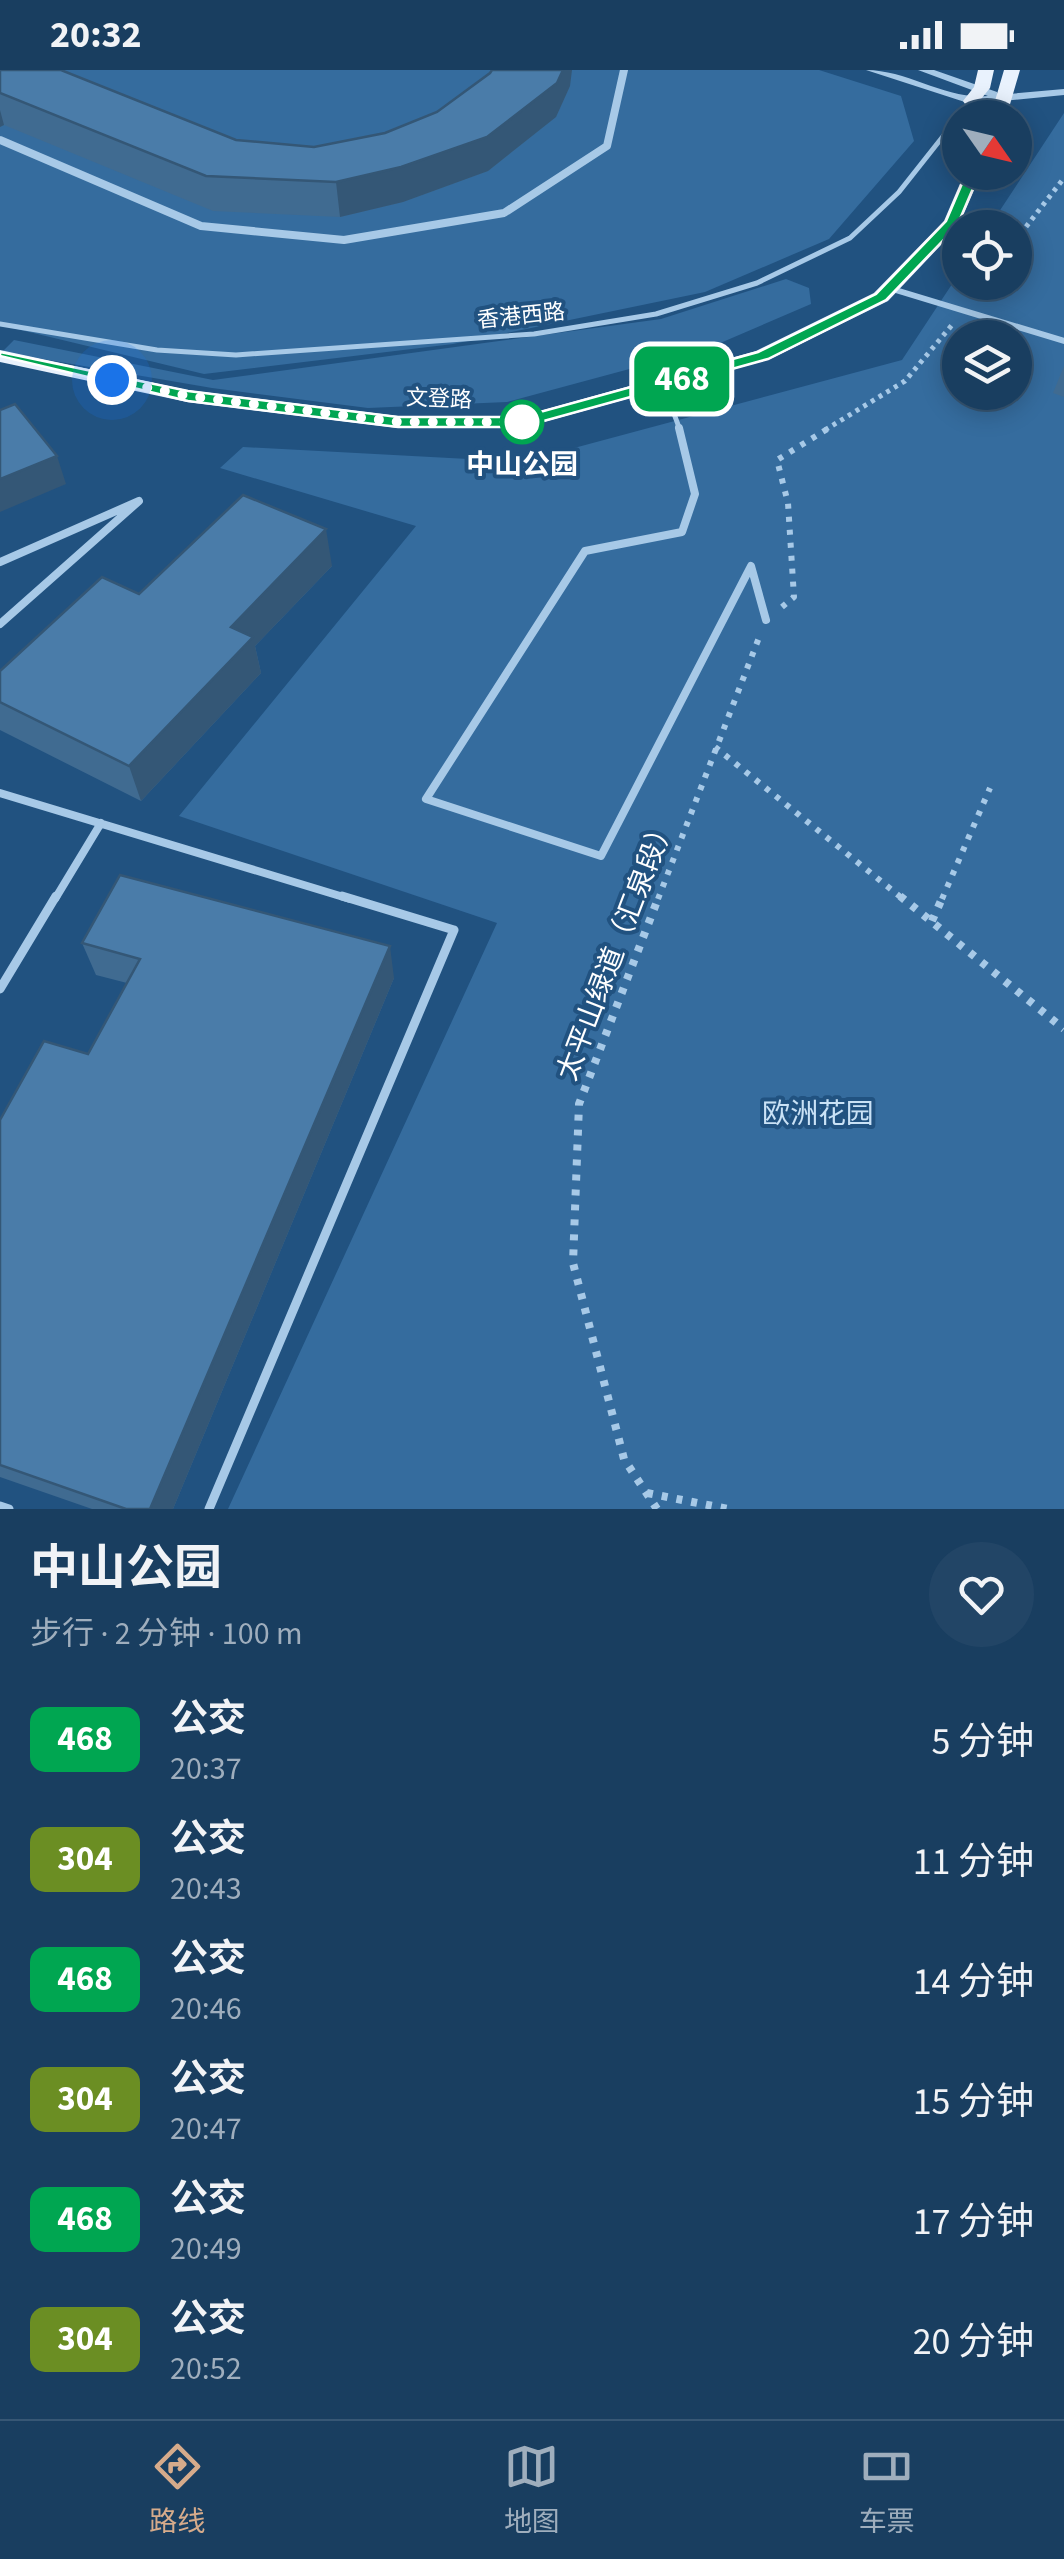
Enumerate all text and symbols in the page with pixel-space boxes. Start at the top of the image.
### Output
text: 20:32 [50,8,142,62]
north arrow [942,100,1032,190]
map controls [942,100,1032,410]
button: locate [942,210,1032,300]
street label: 香港西路 [476,295,567,337]
button: layers [942,320,1032,410]
line badge: 468 [624,346,740,412]
text: 468 [654,354,710,404]
your location [87,355,137,405]
street label: 文登路 [405,382,473,416]
marker: 中山公园 [501,401,543,443]
place label: 中山公园 [466,445,578,485]
street label: 太平山绿道（汇泉段） [547,810,685,1086]
park label: 欧洲花园 [762,1094,874,1134]
text: 中山公园 [30,1535,222,1603]
button: heart [929,1542,1034,1647]
text: 步行 · 2 分钟 · 100 m [30,1611,302,1657]
text: 公交 [170,1692,246,1746]
text: 468 [57,1714,113,1764]
text: 5 分钟 [932,1715,1034,1769]
text: 20:37 [170,1746,242,1792]
text: 公交 [170,1812,246,1866]
text: 304 [57,1834,113,1884]
text: 11 分钟 [913,1835,1034,1889]
text: 20:43 [170,1866,242,1912]
text: 公交 [170,1932,246,1986]
text: 468 [57,1954,113,2004]
text: 14 分钟 [913,1955,1034,2009]
text: 20:46 [170,1986,242,2032]
text: 公交 [170,2052,246,2106]
text: 304 [57,2074,113,2124]
text: 15 分钟 [913,2075,1034,2129]
text: 20:47 [170,2106,242,2152]
text: 公交 [170,2172,246,2226]
text: 468 [57,2194,113,2244]
text: 17 分钟 [913,2195,1034,2249]
text: 20:49 [170,2226,242,2272]
text: 公交 [170,2292,246,2346]
text: 304 [57,2314,113,2364]
text: 20 分钟 [913,2315,1034,2369]
text: 20:52 [170,2346,242,2392]
tab: 路线 [149,2439,205,2542]
tab: 地图 [504,2439,560,2542]
tab: 车票 [859,2439,915,2542]

